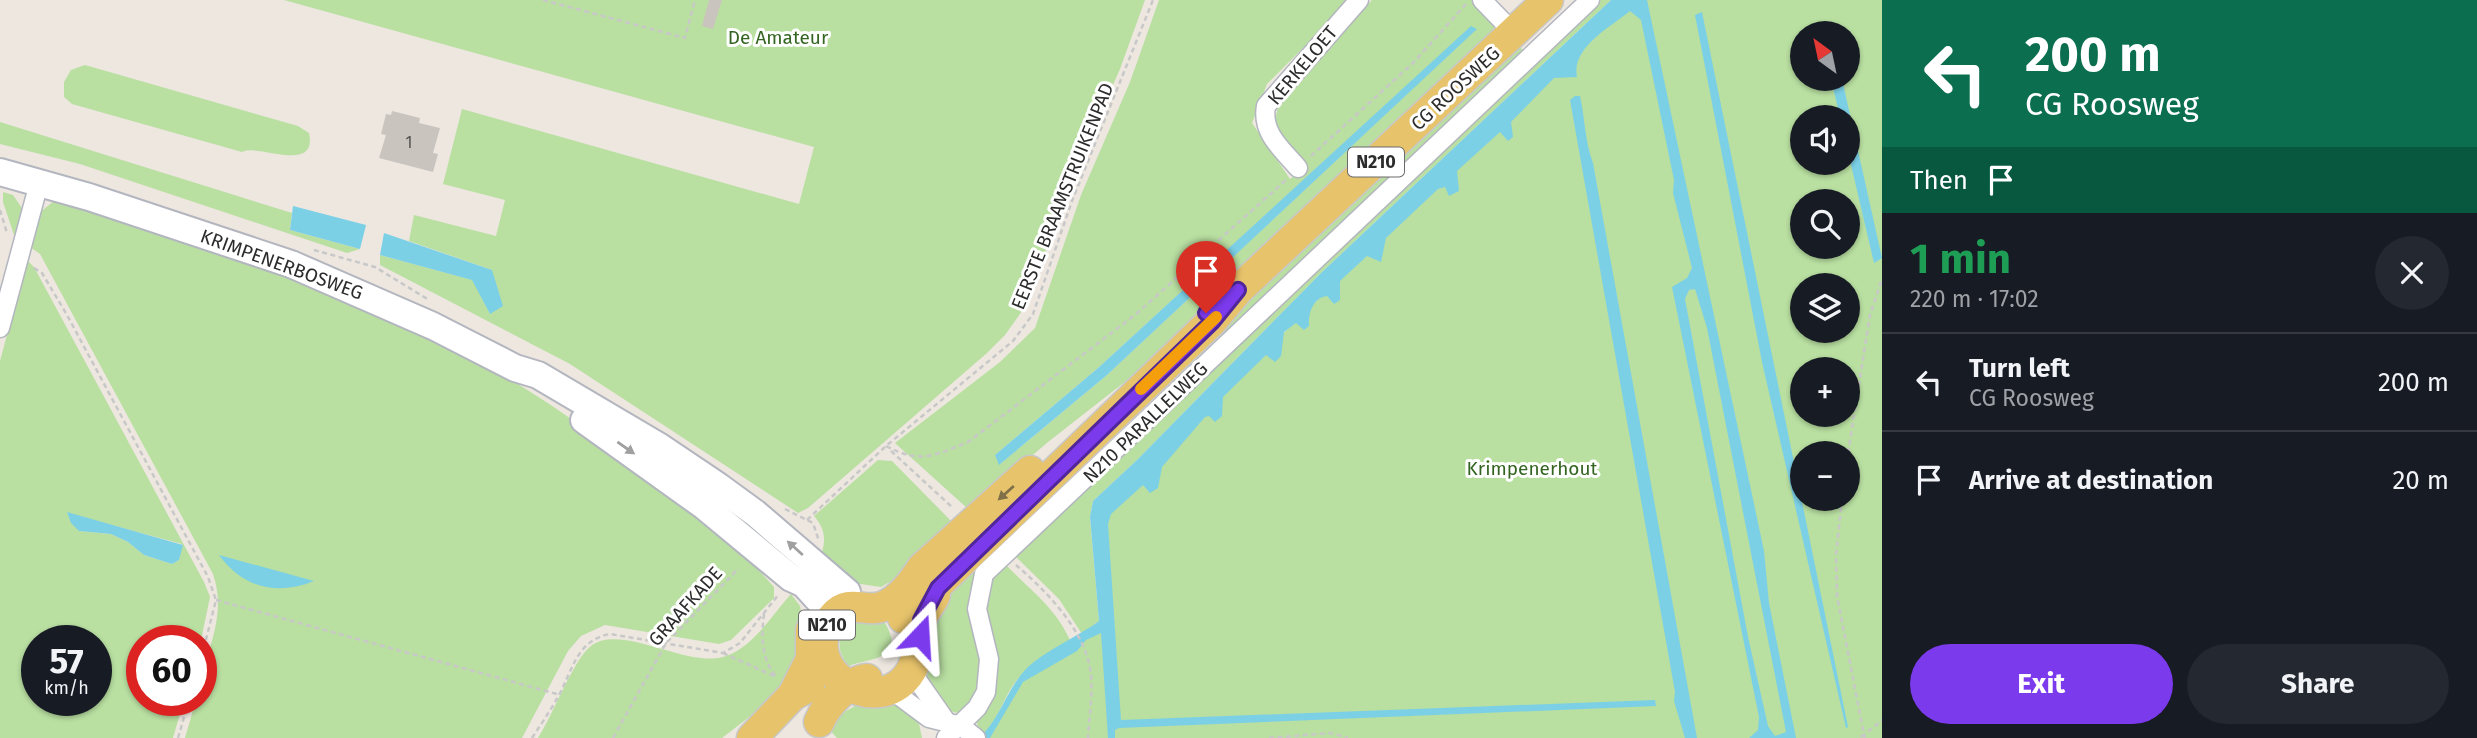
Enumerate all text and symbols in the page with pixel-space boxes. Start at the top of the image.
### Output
street label: KERKELOET [1263,21,1342,109]
north arrow [1790,21,1860,91]
map controls [1790,21,1860,511]
text: 200 m [2025,25,2161,84]
park label: De Amateur [728,26,829,49]
icon: left [1910,28,2001,119]
street label: CG ROOSWEG [1406,42,1504,135]
street label: EERSTE BRAAMSTRUIKENPAD [1006,79,1119,313]
text: CG Roosweg [2025,85,2199,123]
button: sound [1790,105,1860,175]
house number: 1 [406,133,412,152]
road number: N210 [1348,148,1404,176]
icon: arrive [1982,161,2020,199]
text: Then [1910,165,1968,196]
button: search [1790,189,1860,259]
street label: KRIMPENERBOSWEG [197,224,366,305]
text: 1 min [1910,234,2011,284]
button: close [2375,236,2449,310]
pin [1176,241,1236,313]
icon: arrive [1187,252,1225,290]
button: layers [1790,273,1860,343]
text: 220 m · 17:02 [1910,285,2039,313]
text: Turn left [1969,353,2070,384]
street label: N210 PARALLELWEG [1078,357,1212,488]
button: + [1790,357,1860,427]
icon: left [1910,363,1948,401]
text: 200 m [2378,367,2449,398]
text: CG Roosweg [1969,384,2094,412]
one-way arrow [617,441,635,455]
button: − [1790,441,1860,511]
park label: Krimpenerhout [1467,457,1598,480]
icon: arrive [1910,461,1948,499]
text: Arrive at destination [1969,465,2213,496]
text: 20 m [2392,465,2449,496]
one-way arrow [998,484,1015,500]
one-way arrow [786,540,804,556]
street label: GRAAFKADE [644,562,727,651]
position arrow [883,599,957,673]
road number: N210 [799,610,855,640]
speed limit sign: 60 [126,625,217,716]
text: 57 [49,640,84,682]
button: Exit [1910,644,2173,724]
button: Share [2187,644,2449,724]
text: km/h [44,677,89,699]

